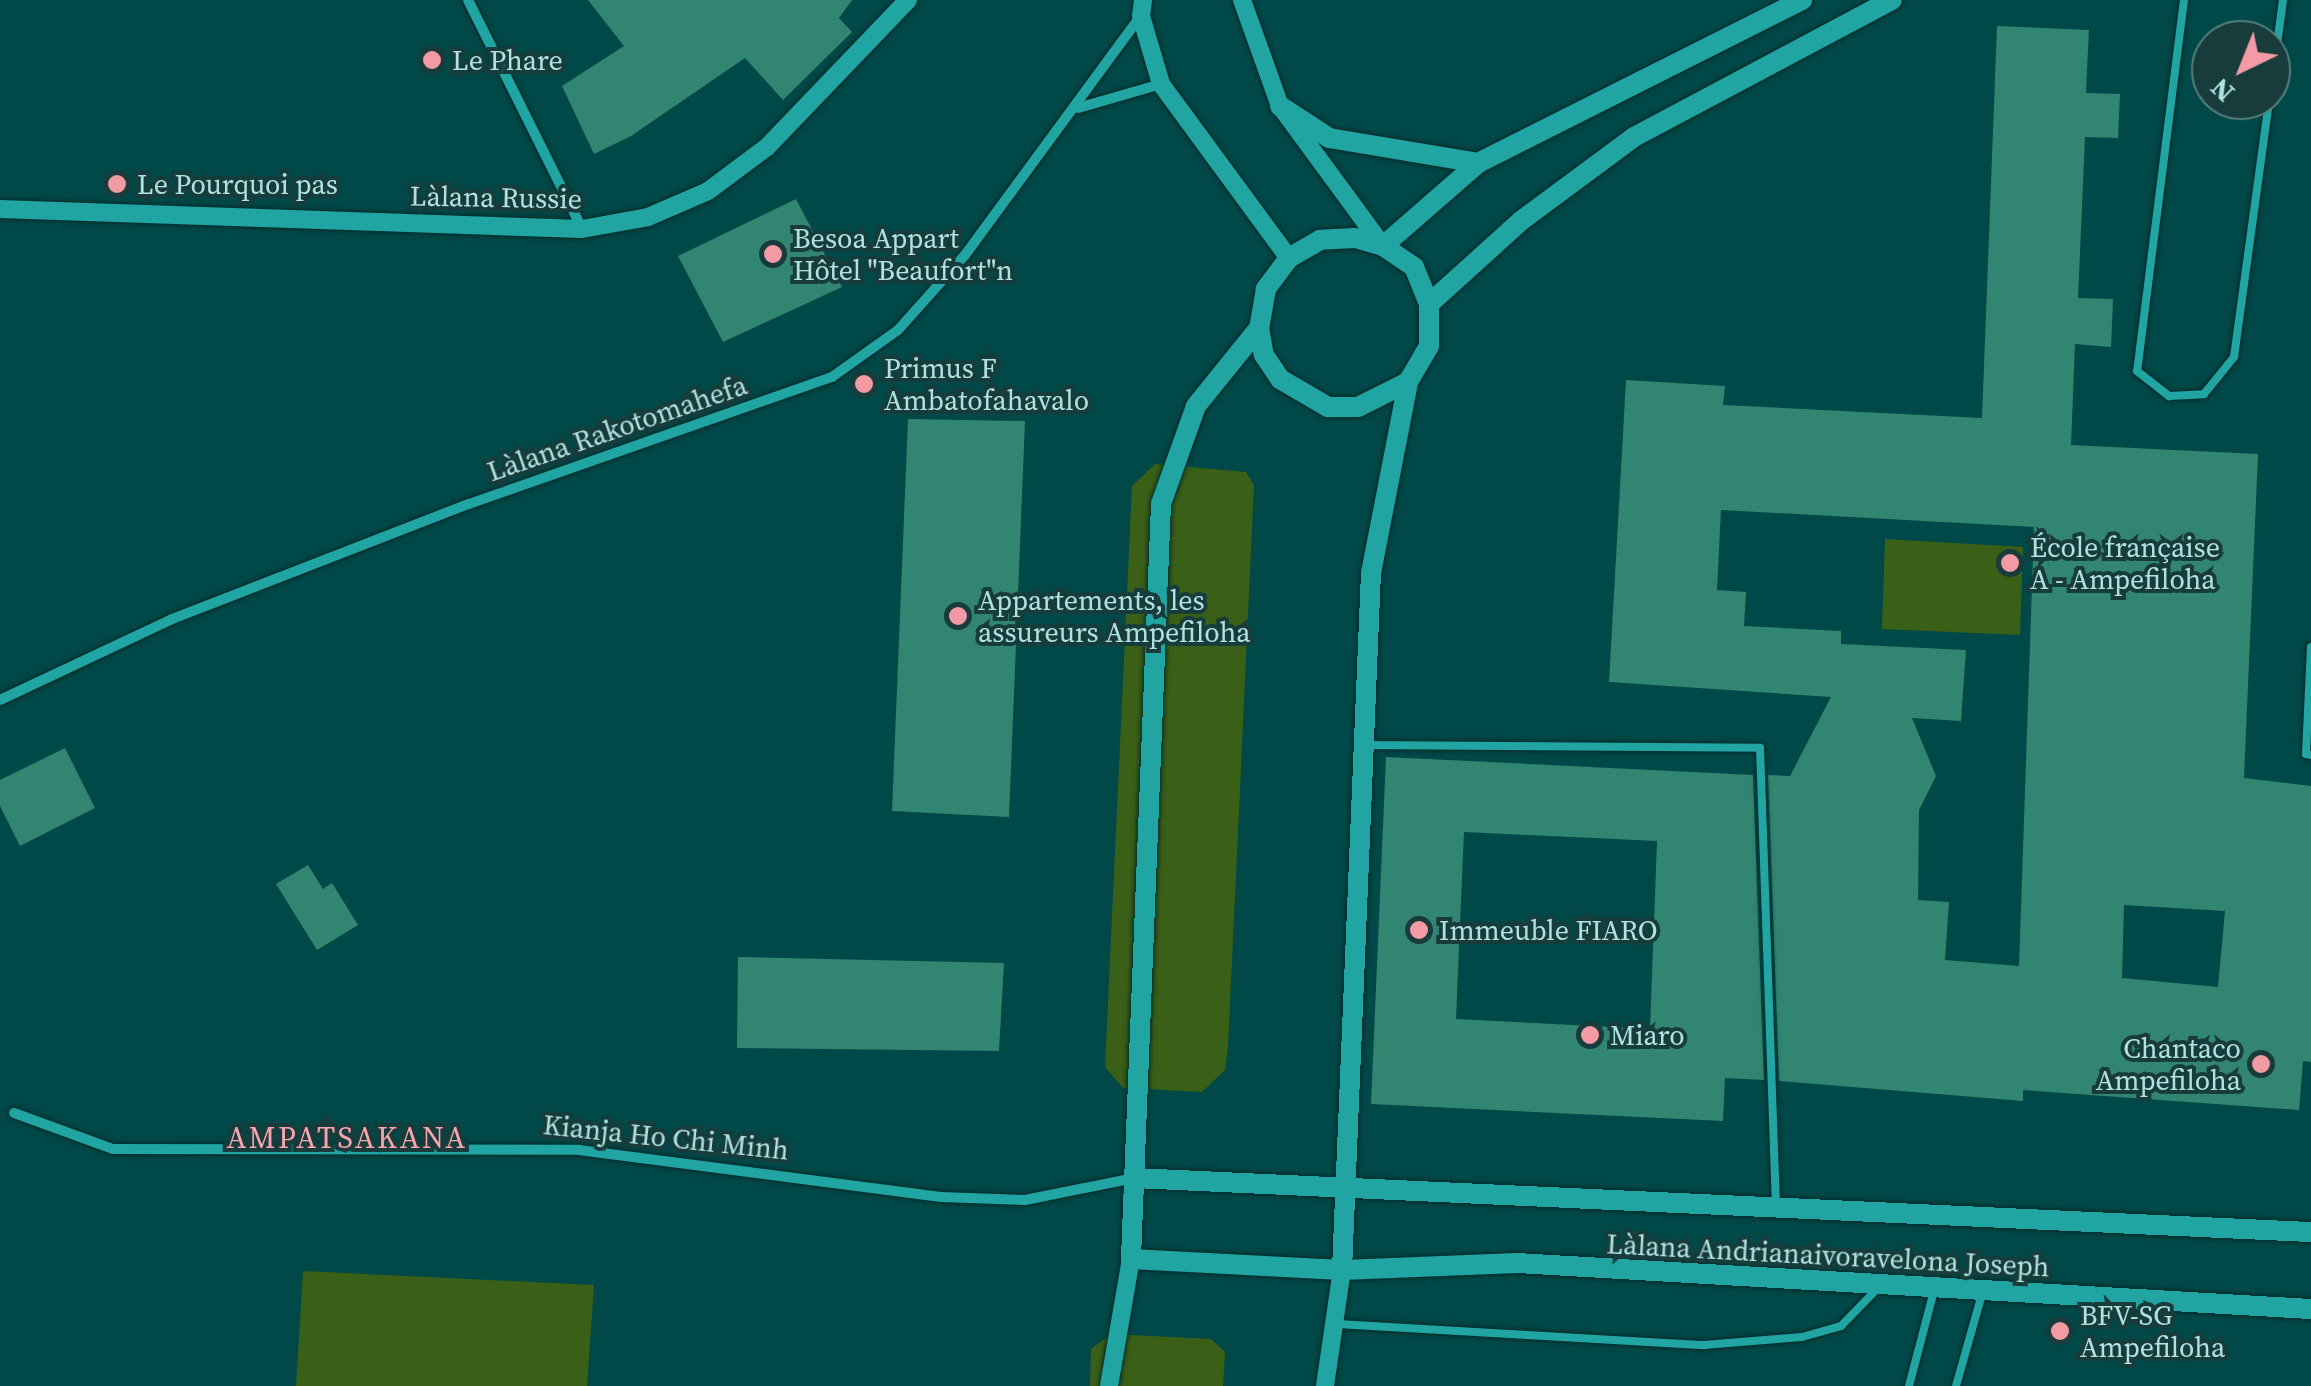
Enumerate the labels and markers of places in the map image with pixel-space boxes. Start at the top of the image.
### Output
place label: Le Phare [452,43,563,77]
marker: Le Phare [421,49,443,71]
place label: Le Pourquoi pas [137,167,338,201]
marker: Le Pourquoi pas [106,173,128,195]
place label: Besoa Appart Hôtel "Beaufort"n [793,221,1013,287]
marker: Besoa Appart Hôtel "Beaufort"n [762,243,784,265]
place label: Primus F Ambatofahavalo [884,351,1089,417]
marker: Primus F Ambatofahavalo [853,373,875,395]
place label: École française A - Ampefiloha [2030,530,2220,596]
marker: École française A - Ampefiloha [1999,552,2021,574]
place label: Appartements, les assureurs Ampefiloha [978,583,1251,649]
marker: Appartements, les assureurs Ampefiloha [947,605,969,627]
place label: Immeuble FIARO [1439,913,1658,947]
marker: Immeuble FIARO [1408,919,1430,941]
place label: Miaro [1610,1018,1685,1052]
marker: Miaro [1579,1024,1601,1046]
place label: Chantaco Ampefiloha [2096,1031,2241,1097]
marker: Chantaco Ampefiloha [2250,1053,2272,1075]
place label: BFV-SG Ampefiloha [2080,1298,2225,1364]
marker: BFV-SG Ampefiloha [2049,1320,2071,1342]

